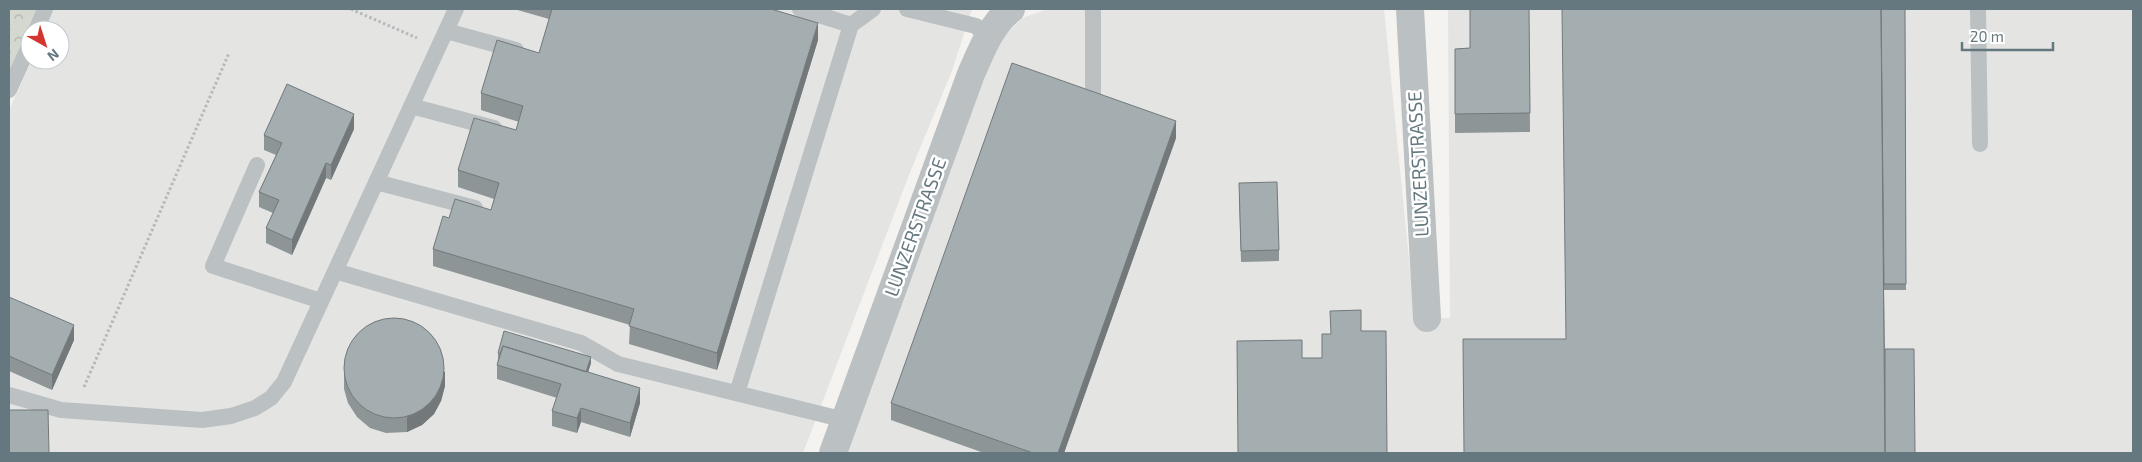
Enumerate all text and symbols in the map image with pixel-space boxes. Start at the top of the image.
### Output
north arrow [20,20,70,70]
scale bar [1962,20,2053,52]
text: 20 m [1970,27,2004,45]
text: N [44,46,63,65]
street label: LUNZERSTRASSE [1402,91,1433,237]
street label: LUNZERSTRASSE [879,154,950,299]

